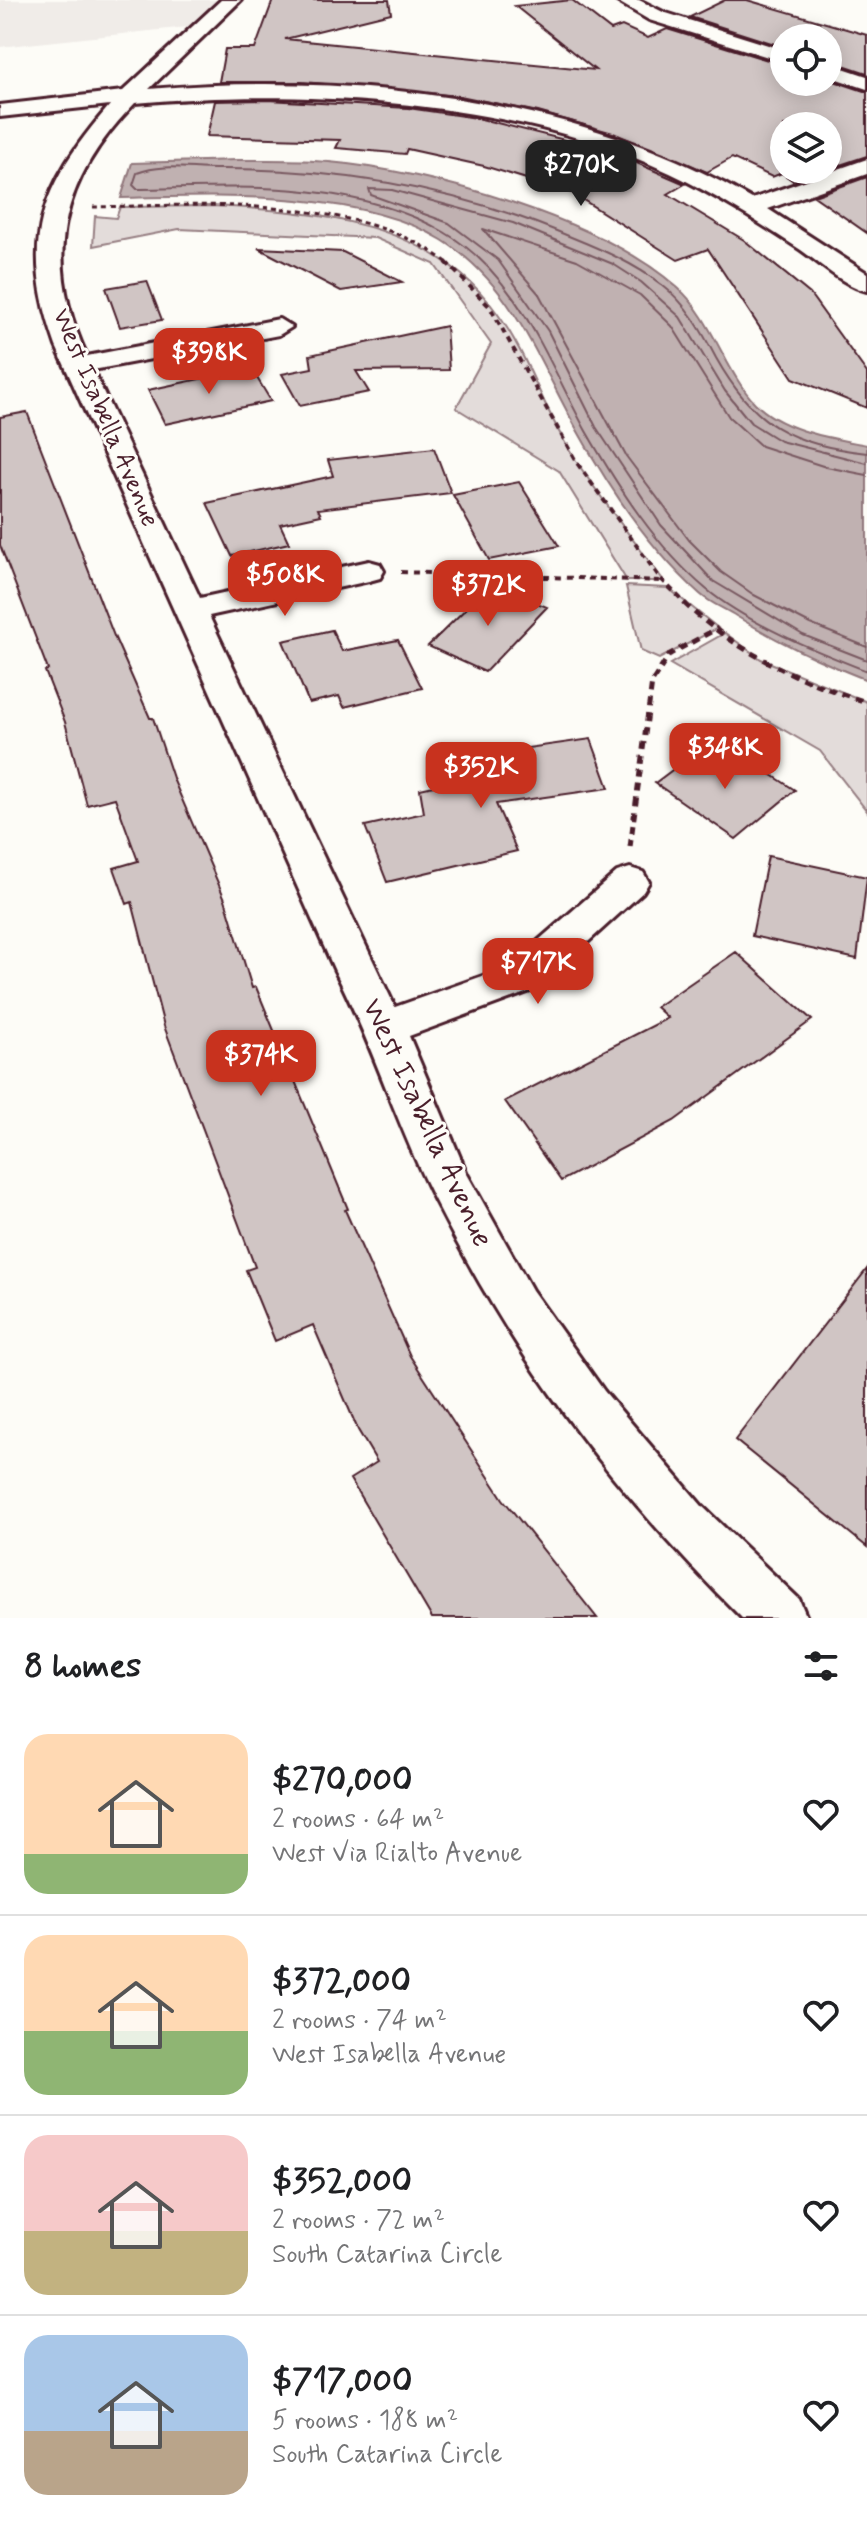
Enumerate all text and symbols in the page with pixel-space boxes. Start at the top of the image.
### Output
map controls [770,24,842,184]
button: locate [770,24,842,96]
button: layers [770,112,842,184]
pin: $270K [525,140,637,208]
text: $270K [543,149,619,183]
street label: West Isabella Avenue [44,304,166,532]
pin: $398K [153,328,265,396]
text: $398K [172,337,246,371]
pin: $508K [229,550,341,618]
text: $508K [246,559,324,593]
pin: $372K [432,560,544,628]
text: $372K [451,569,525,603]
pin: $348K [669,723,781,791]
text: $348K [687,732,763,766]
pin: $352K [425,742,537,810]
text: $352K [444,751,518,785]
pin: $717K [482,938,594,1006]
text: $717K [500,947,576,981]
street label: West Isabella Avenue [352,992,502,1254]
pin: $374K [205,1030,317,1098]
text: $374K [224,1039,298,1073]
text: 8 homes [24,1644,141,1689]
icon: filters [799,1644,843,1688]
text: $270,000 [272,1758,412,1803]
icon: home [88,1766,184,1862]
icon: heart [799,1792,843,1836]
text: 2 rooms · 64 m² [272,1803,444,1837]
text: West Via Rialto Avenue [272,1837,522,1871]
text: $372,000 [272,1959,411,2004]
icon: home [88,1967,184,2063]
icon: heart [799,1993,843,2037]
text: 2 rooms · 74 m² [272,2004,447,2038]
text: West Isabella Avenue [272,2038,506,2072]
text: $352,000 [272,2159,412,2204]
icon: home [88,2167,184,2263]
icon: heart [799,2193,843,2237]
text: 2 rooms · 72 m² [272,2204,445,2238]
text: South Catarina Circle [272,2238,502,2272]
text: $717,000 [272,2359,413,2404]
icon: home [88,2367,184,2463]
icon: heart [799,2393,843,2437]
text: 5 rooms · 188 m² [272,2404,458,2438]
text: South Catarina Circle [272,2438,502,2472]

